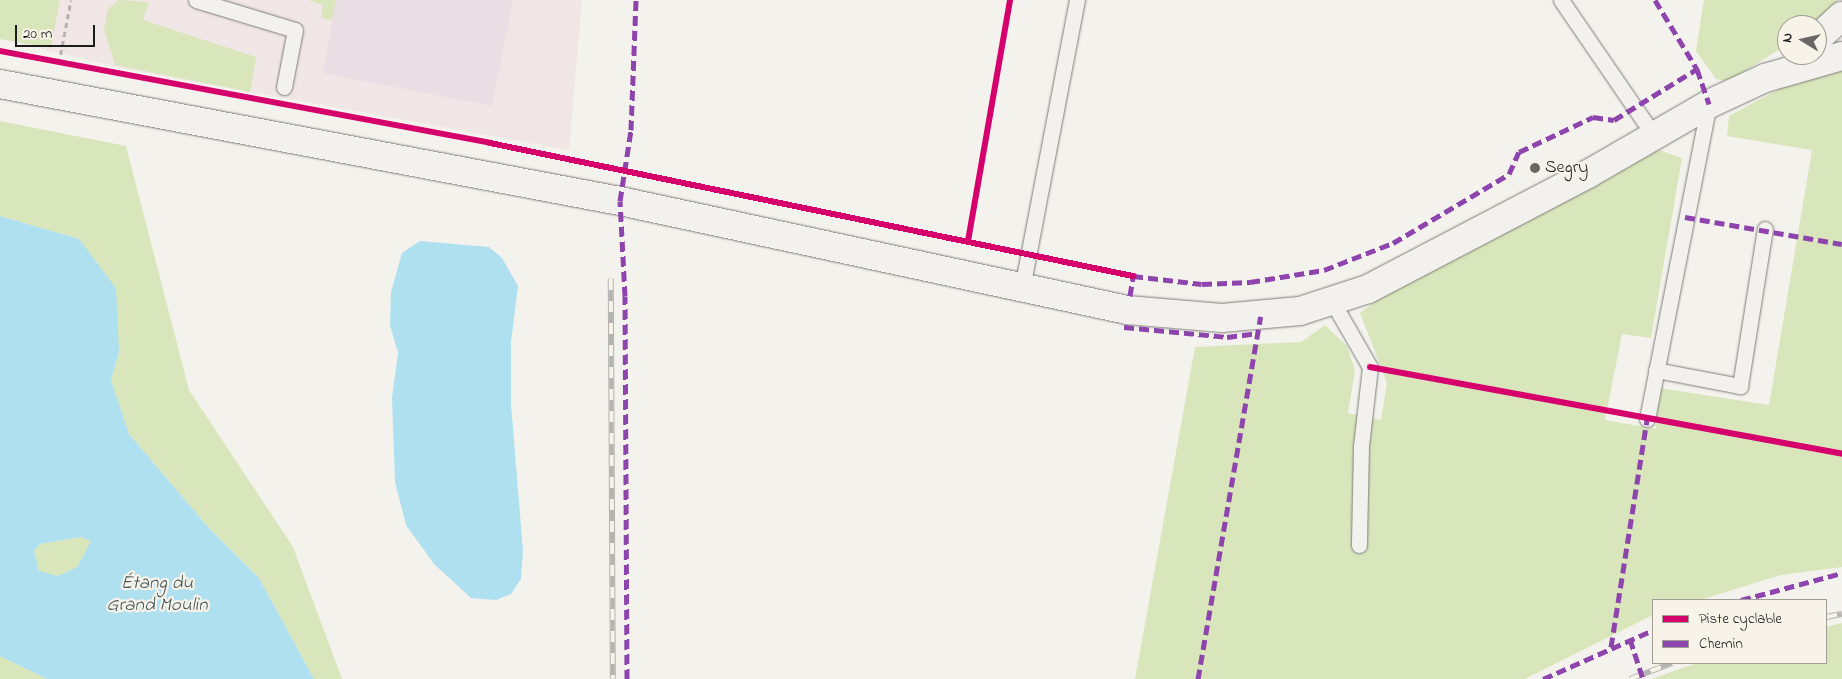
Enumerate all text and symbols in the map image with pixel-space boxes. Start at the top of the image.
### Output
scale bar [18,15,98,47]
north arrow [1777,15,1827,65]
text: 20 m [23,23,52,45]
text: N [1777,31,1799,44]
place label: Segry [1545,157,1588,179]
marker: Segry [1529,162,1541,174]
water label: Étang du Grand Moulin [106,573,208,617]
legend [1652,599,1827,664]
text: Piste cyclable [1699,608,1782,630]
text: Chemin [1699,633,1743,655]

